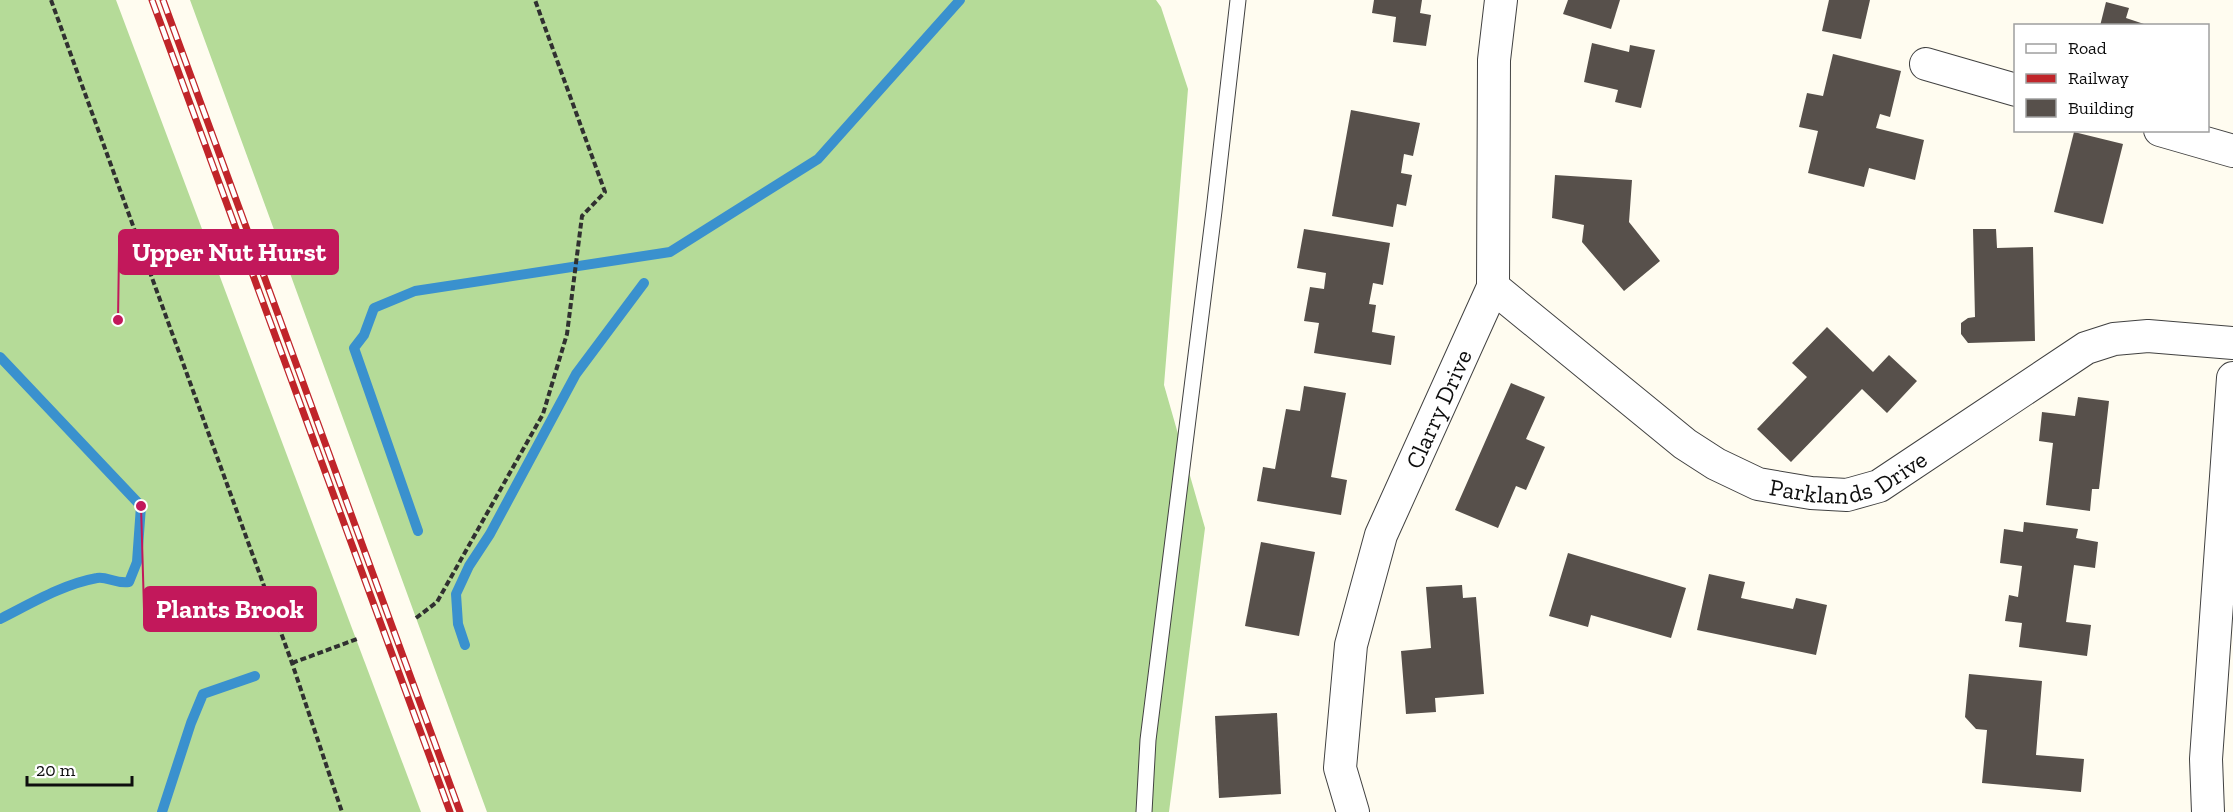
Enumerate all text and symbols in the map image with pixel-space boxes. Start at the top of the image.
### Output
legend [2014,24,2209,132]
text: Road [2068,37,2107,59]
text: Railway [2068,67,2130,89]
text: Building [2068,97,2134,119]
callout: Upper Nut Hurst [119,230,338,274]
text: Upper Nut Hurst [132,236,327,268]
street label: Clarry Drive [1399,345,1477,473]
street label: Parklands Drive [1767,444,1932,510]
callout: Plants Brook [144,587,316,631]
text: Plants Brook [156,593,305,625]
scale bar [27,749,132,787]
text: 20 m [36,759,76,781]

